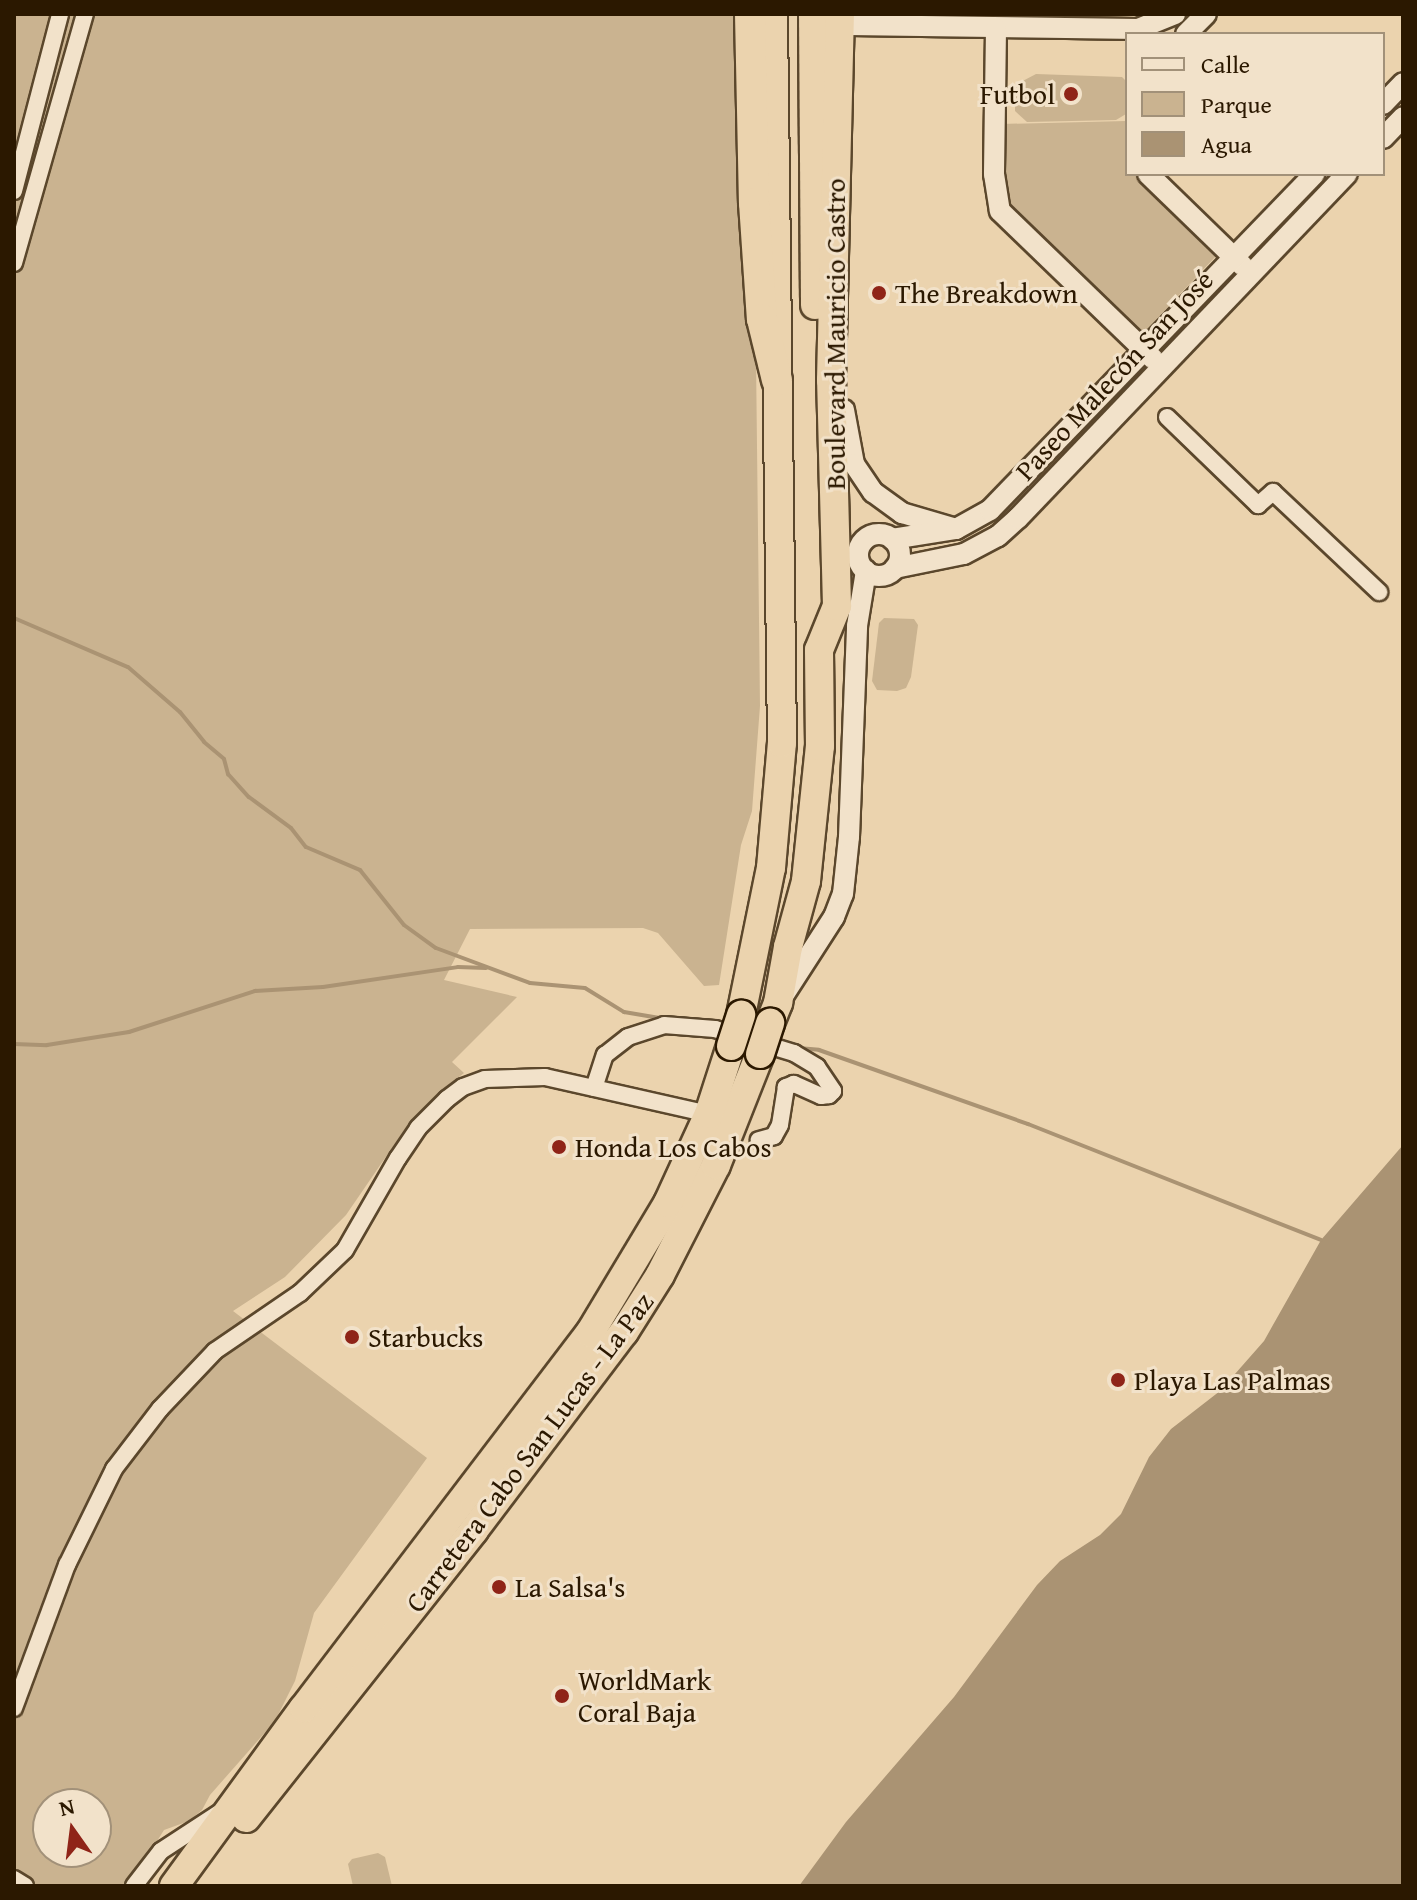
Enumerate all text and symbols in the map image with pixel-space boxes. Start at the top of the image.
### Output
legend [1125,32,1385,176]
text: Calle [1201,47,1250,82]
place label: Futbol [980,77,1055,111]
marker: Futbol [1062,85,1080,103]
text: Parque [1201,87,1272,122]
text: Agua [1201,127,1252,162]
street label: Boulevard Mauricio Castro [818,178,852,490]
street label: Paseo Malecón San José [1008,263,1220,487]
place label: The Breakdown [895,276,1078,310]
marker: The Breakdown [870,284,888,302]
place label: Honda Los Cabos [575,1130,771,1164]
marker: Honda Los Cabos [550,1138,568,1156]
street label: Carretera Cabo San Lucas - La Paz [398,1286,660,1618]
place label: Starbucks [368,1320,483,1354]
marker: Starbucks [343,1328,361,1346]
place label: Playa Las Palmas [1134,1363,1331,1397]
marker: Playa Las Palmas [1109,1371,1127,1389]
place label: La Salsa's [515,1570,625,1604]
marker: La Salsa's [490,1578,508,1596]
place label: WorldMark Coral Baja [578,1663,711,1729]
marker: WorldMark Coral Baja [553,1687,571,1705]
north arrow [32,1788,112,1868]
text: N [56,1789,78,1824]

